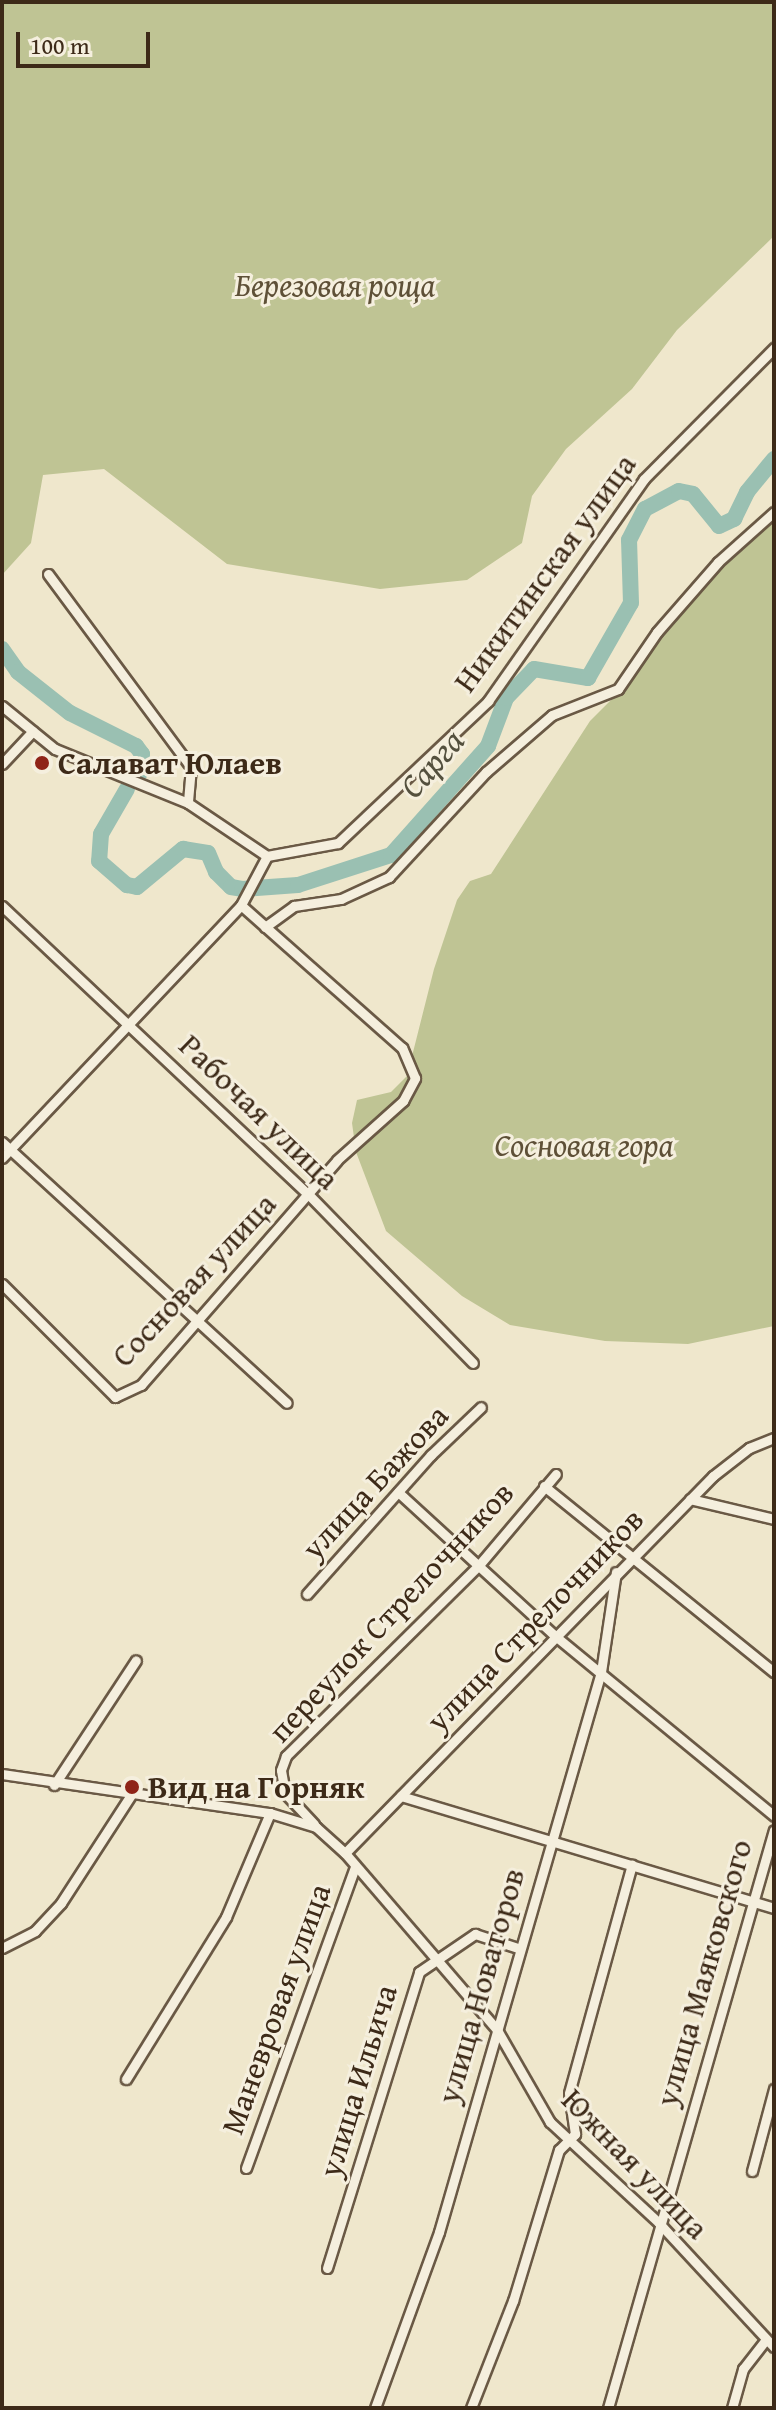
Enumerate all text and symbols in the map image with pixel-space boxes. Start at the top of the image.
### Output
scale bar [20,16,154,66]
text: 100 m [30,28,90,63]
park label: Березовая роща [235,266,435,304]
street label: Никитинская улица [446,446,644,700]
water label: Сарга [390,720,472,806]
place label: Салават Юлаев [58,744,282,782]
marker: Салават Юлаев [33,754,51,772]
street label: Рабочая улица [171,1026,347,1198]
park label: Сосновая гора [495,1126,673,1164]
street label: Сосновая улица [104,1185,284,1375]
street label: улица Бажова [294,1397,456,1567]
street label: переулок Стрелочников [260,1474,522,1750]
street label: улица Стрелочников [418,1500,652,1740]
place label: Вид на Горняк [148,1768,364,1806]
marker: Вид на Горняк [123,1778,141,1796]
street label: улица Маяковского [648,1835,760,2111]
street label: улица Новаторов [429,1864,533,2108]
street label: Маневровая улица [213,1879,339,2139]
street label: улица Ильича [311,1980,405,2182]
street label: Южная улица [554,2081,716,2247]

